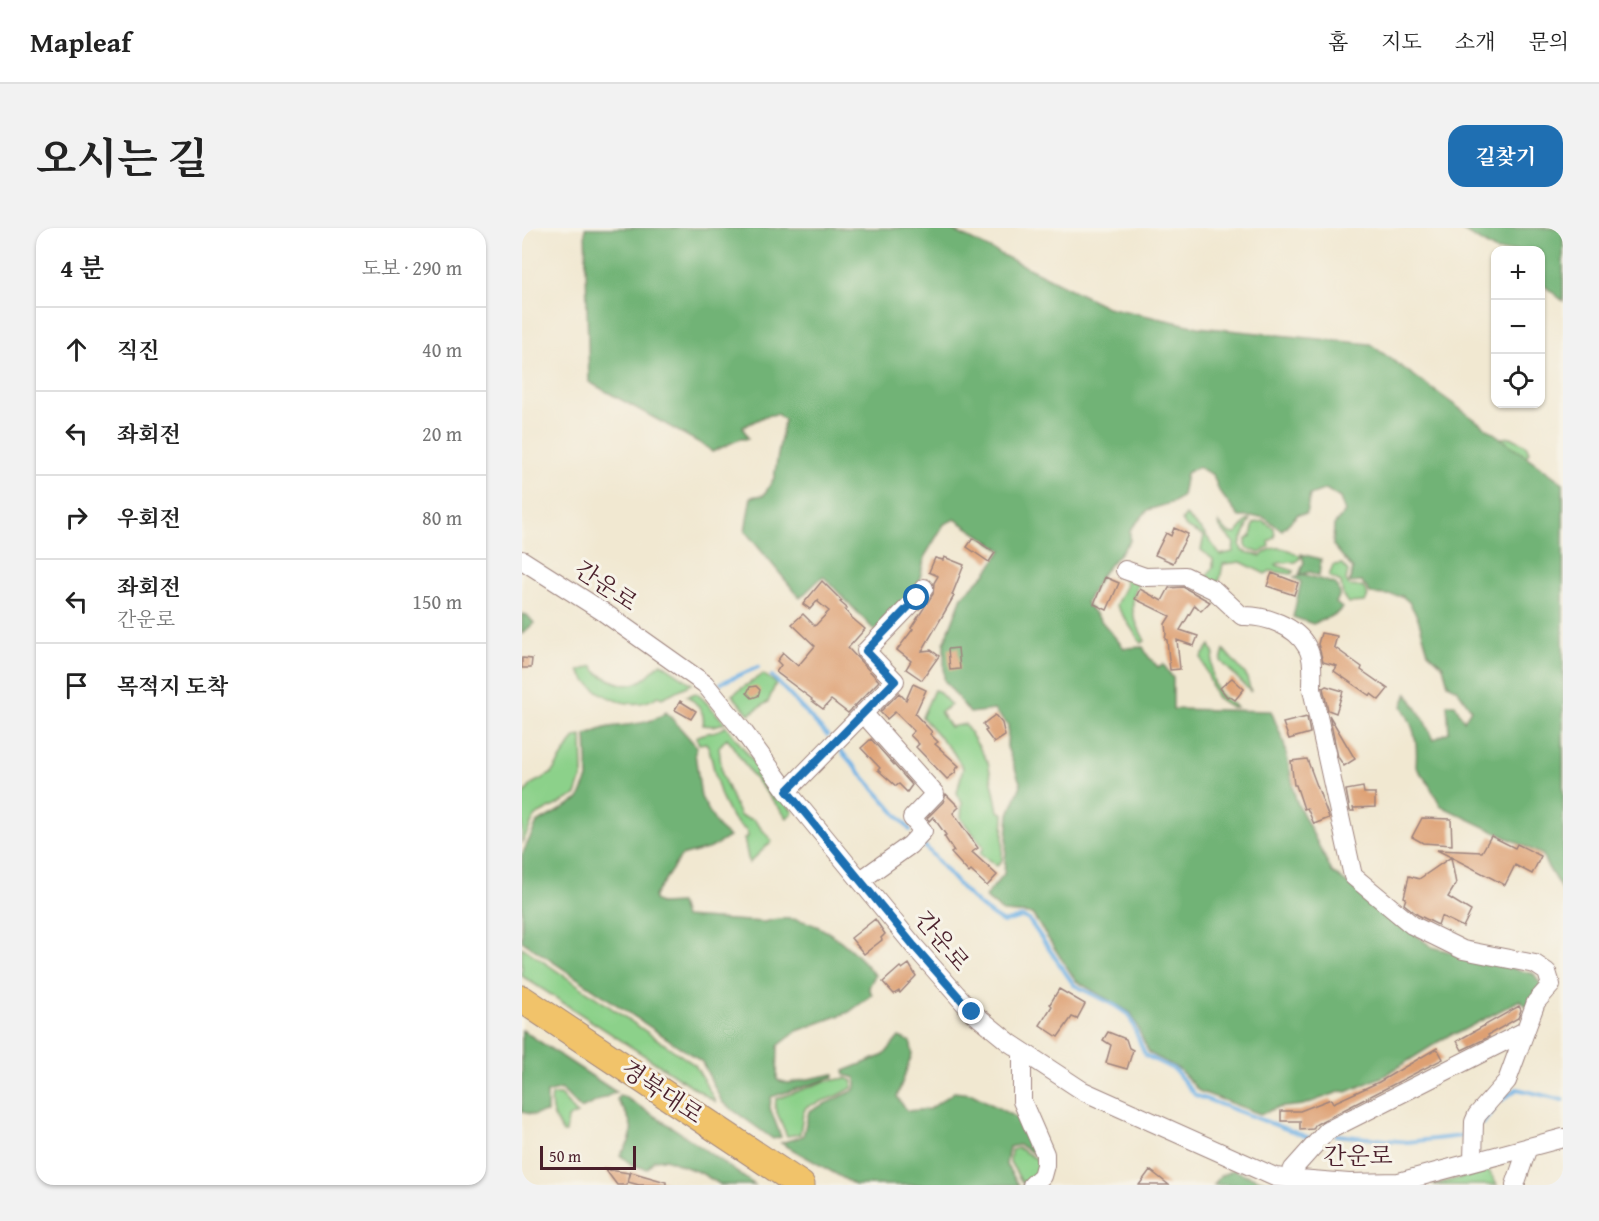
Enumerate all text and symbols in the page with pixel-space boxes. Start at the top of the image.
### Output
text: Mapleaf [30,21,131,62]
text: 홈 [1328,26,1348,57]
text: 지도 [1381,26,1422,57]
text: 소개 [1455,26,1495,57]
text: 문의 [1528,26,1569,57]
button: 길찾기 [1448,125,1563,187]
text: 오시는 길 [36,127,208,188]
map controls [1491,246,1545,408]
button: + [1491,246,1545,300]
text: 4 분 [60,248,104,287]
text: 도보 · 290 m [362,253,462,282]
button: − [1491,300,1545,354]
icon: ahead [60,333,93,366]
text: 직진 [117,334,160,366]
text: 40 m [422,335,462,364]
button: locate [1491,354,1545,408]
icon: left [60,417,93,450]
text: 좌회전 [117,418,181,450]
text: 20 m [422,419,462,448]
icon: right [60,501,93,534]
text: 우회전 [117,502,181,534]
text: 80 m [422,503,462,532]
street label: 간운로 [568,552,645,620]
text: 좌회전 [117,571,181,603]
route start [903,584,929,610]
icon: left [60,585,93,618]
text: 150 m [412,587,462,616]
text: 간운로 [117,604,175,633]
icon: arrive [60,669,93,702]
text: 목적지 도착 [117,670,228,702]
street label: 간운로 [907,903,978,979]
route end [958,998,984,1024]
street label: 경북대로 [614,1051,711,1132]
street label: 간운로 [1323,1138,1393,1173]
scale bar [540,1143,636,1170]
text: 50 m [549,1144,581,1168]

